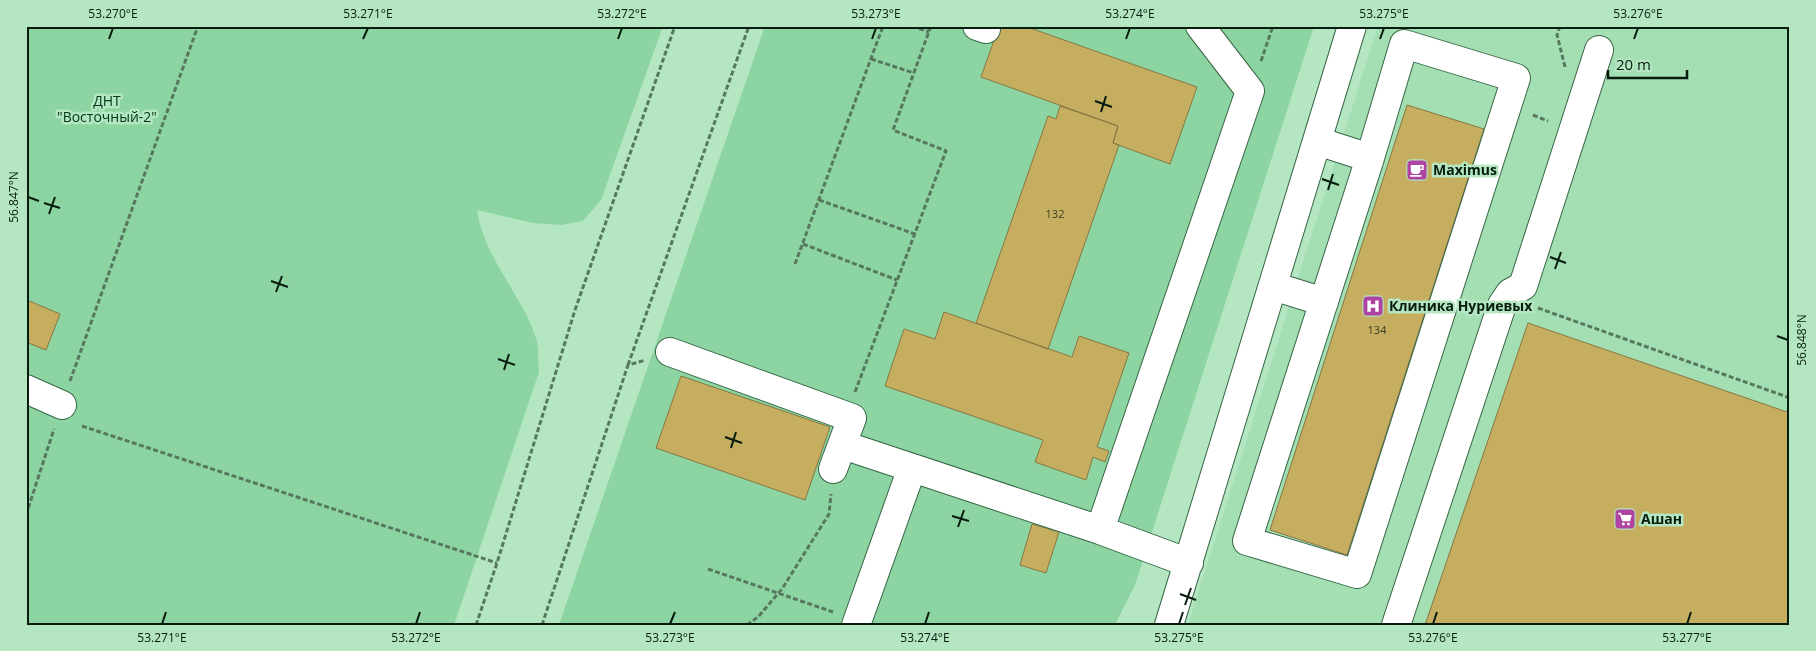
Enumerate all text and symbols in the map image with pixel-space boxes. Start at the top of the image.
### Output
text: 53.270°E [88,5,138,22]
text: 53.271°E [343,5,393,22]
text: 53.272°E [597,5,647,22]
text: 53.273°E [851,5,901,22]
text: 53.274°E [1105,5,1155,22]
text: 53.275°E [1359,5,1409,22]
text: 53.276°E [1613,5,1663,22]
scale bar [1608,48,1687,80]
text: 20 m [1616,54,1651,74]
park label: ДНТ "Восточный-2" [57,91,157,126]
cafe icon: Maximus [1405,158,1429,182]
place label: Maximus [1433,160,1497,179]
text: 56.847°N [5,171,22,223]
house number: 132 [1046,206,1064,221]
hospital icon: Клиника Нуриевых [1361,294,1385,318]
place label: Клиника Нуриевых [1389,296,1533,315]
text: 56.848°N [1793,314,1810,366]
house number: 134 [1368,322,1387,337]
supermarket icon: Ашан [1613,507,1637,531]
place label: Ашан [1641,509,1682,528]
text: 53.271°E [137,629,187,646]
text: 53.272°E [391,629,441,646]
text: 53.273°E [645,629,695,646]
text: 53.274°E [900,629,950,646]
text: 53.275°E [1154,629,1204,646]
text: 53.276°E [1408,629,1458,646]
text: 53.277°E [1662,629,1712,646]

